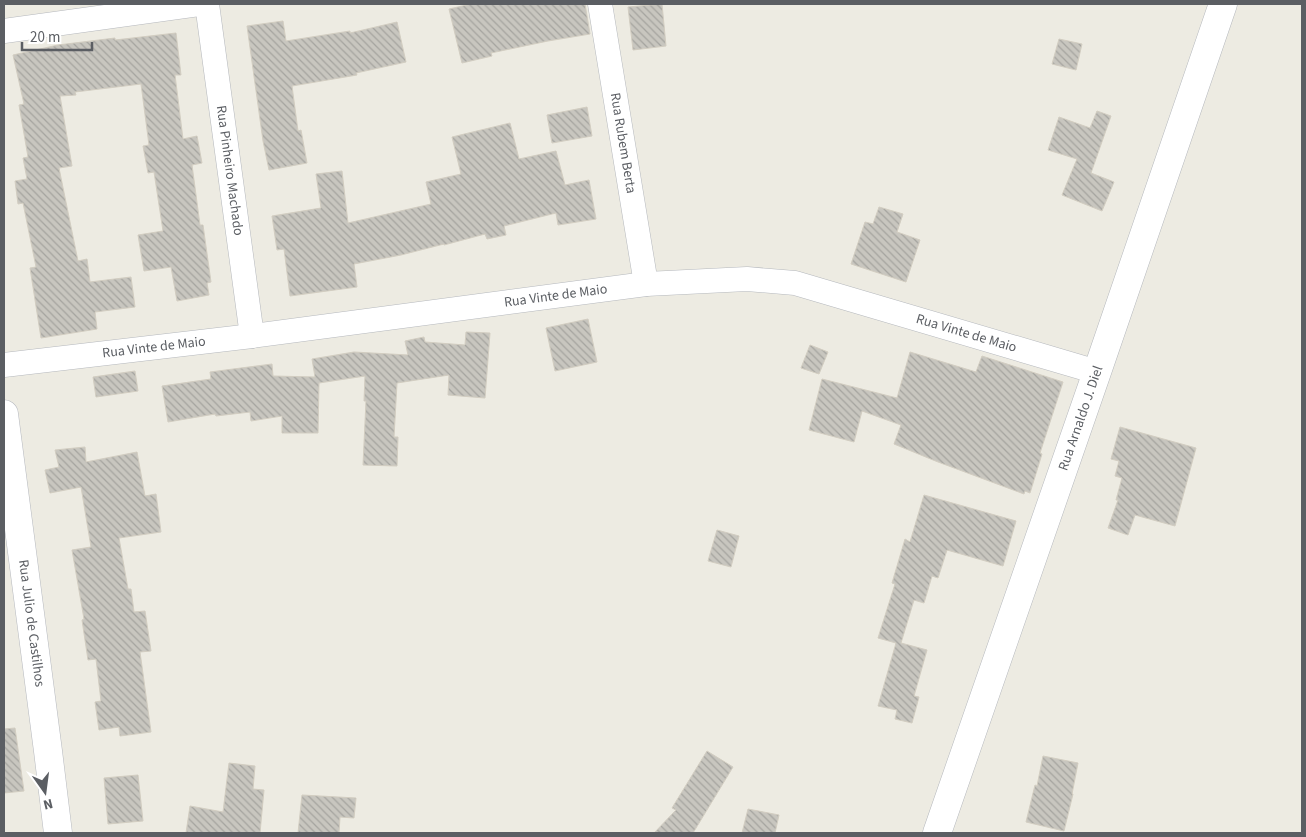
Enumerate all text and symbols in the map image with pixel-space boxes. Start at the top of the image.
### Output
scale bar [22,20,92,52]
text: 20 m [30,27,60,48]
street label: Rua Rubem Berta [605,91,641,195]
street label: Rua Pinheiro Machado [211,104,248,237]
street label: Rua Vinte de Maio [503,279,609,313]
street label: Rua Vinte de Maio [914,309,1019,358]
street label: Rua Vinte de Maio [101,331,207,363]
street label: Rua Arnaldo J. Diel [1054,363,1109,473]
street label: Rua Julio de Castilhos [13,558,50,688]
north arrow [20,767,70,817]
text: N [41,793,55,814]

